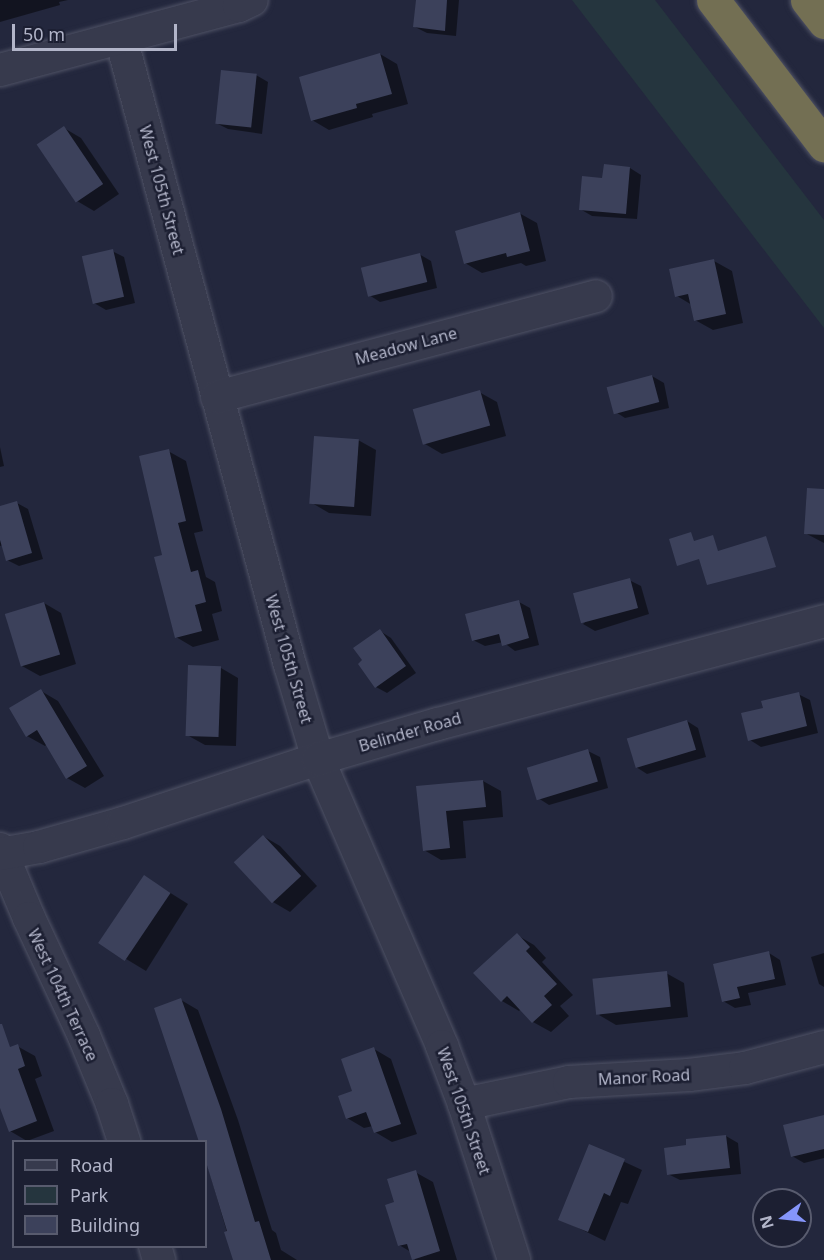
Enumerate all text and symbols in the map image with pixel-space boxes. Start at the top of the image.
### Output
scale bar [15,12,180,50]
text: 50 m [23,22,65,46]
street label: West 105th Street [135,123,189,257]
street label: Meadow Lane [353,323,459,369]
street label: West 105th Street [261,592,317,726]
street label: Belinder Road [357,708,463,756]
street label: West 104th Terrace [24,926,102,1064]
street label: West 105th Street [433,1045,495,1177]
street label: Manor Road [597,1065,691,1089]
legend [12,1140,207,1248]
text: Road [70,1153,113,1177]
text: Park [70,1183,108,1207]
north arrow [752,1188,812,1248]
text: Building [70,1213,140,1237]
text: N [754,1213,779,1231]

